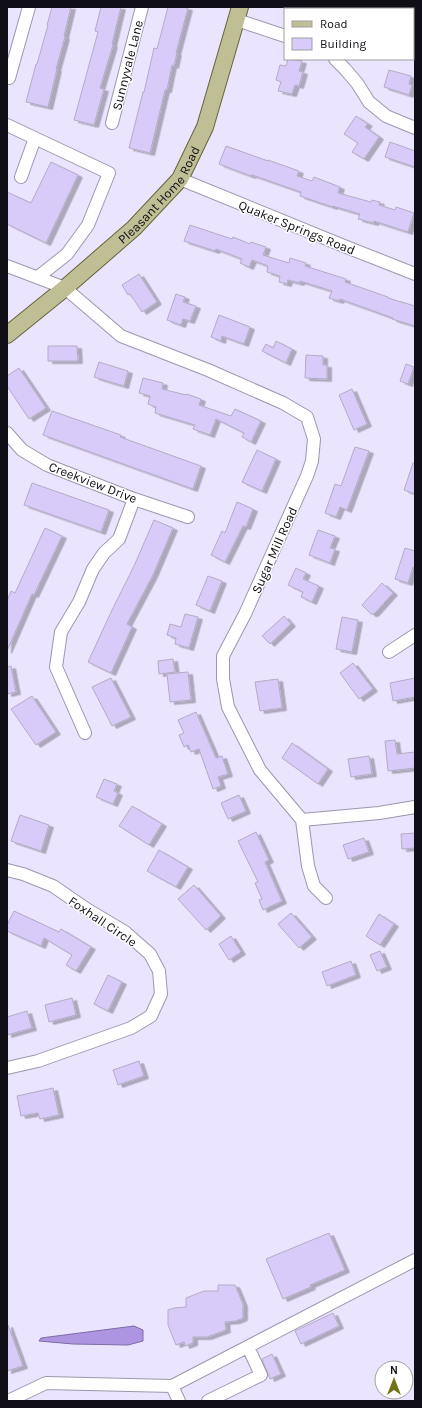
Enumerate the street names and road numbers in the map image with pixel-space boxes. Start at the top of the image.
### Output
street label: Sunnyvale Lane [109,18,146,112]
street label: Pleasant Home Road [115,144,203,247]
street label: Quaker Springs Road [236,197,357,258]
street label: Creekview Drive [47,459,139,506]
street label: Sugar Mill Road [249,505,300,596]
street label: Foxhall Circle [66,893,140,950]

